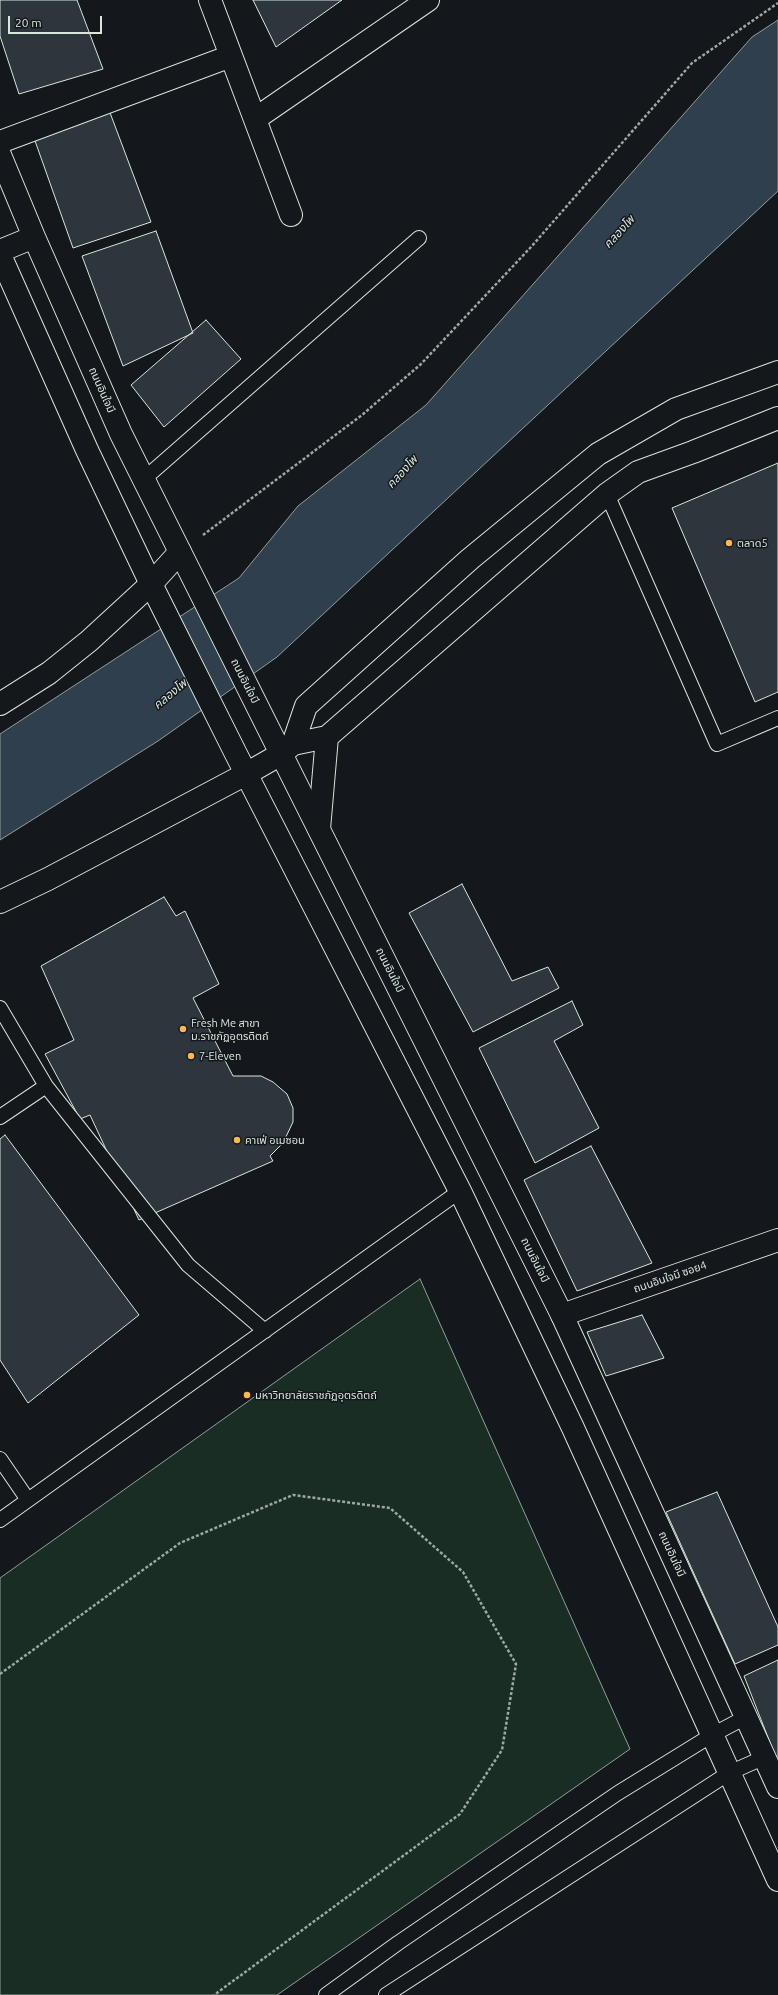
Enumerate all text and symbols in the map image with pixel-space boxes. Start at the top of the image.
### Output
scale bar [10,8,104,34]
text: 20 m [15,16,42,29]
water label: คลองโพ [600,213,638,251]
street label: ถนนอินใจมี [86,365,118,415]
water label: คลองโพ [383,453,421,491]
place label: ตลาด5 [737,536,768,550]
marker: ตลาด5 [724,538,734,548]
street label: ถนนอินใจมี [228,656,262,706]
water label: คลองโพ [150,676,190,712]
street label: ถนนอินใจมี [373,945,407,995]
place label: Fresh Me สาขา ม.ราชภัฏอุตรดิตถ์ [191,1016,269,1042]
marker: Fresh Me สาขา ม.ราชภัฏอุตรดิตถ์ [178,1024,188,1034]
place label: 7-Eleven [199,1049,241,1063]
marker: 7-Eleven [186,1051,196,1061]
place label: คาเฟ่ อเมซอน [245,1133,305,1147]
marker: คาเฟ่ อเมซอน [232,1135,242,1145]
street label: ถนนอินใจมี [518,1235,552,1285]
street label: ถนนอินใจมี ซอย4 [632,1258,708,1296]
place label: มหาวิทยาลัยราชภัฏอุตรดิตถ์ [255,1388,377,1402]
marker: มหาวิทยาลัยราชภัฏอุตรดิตถ์ [242,1390,252,1400]
street label: ถนนอินใจมี [656,1529,688,1579]

